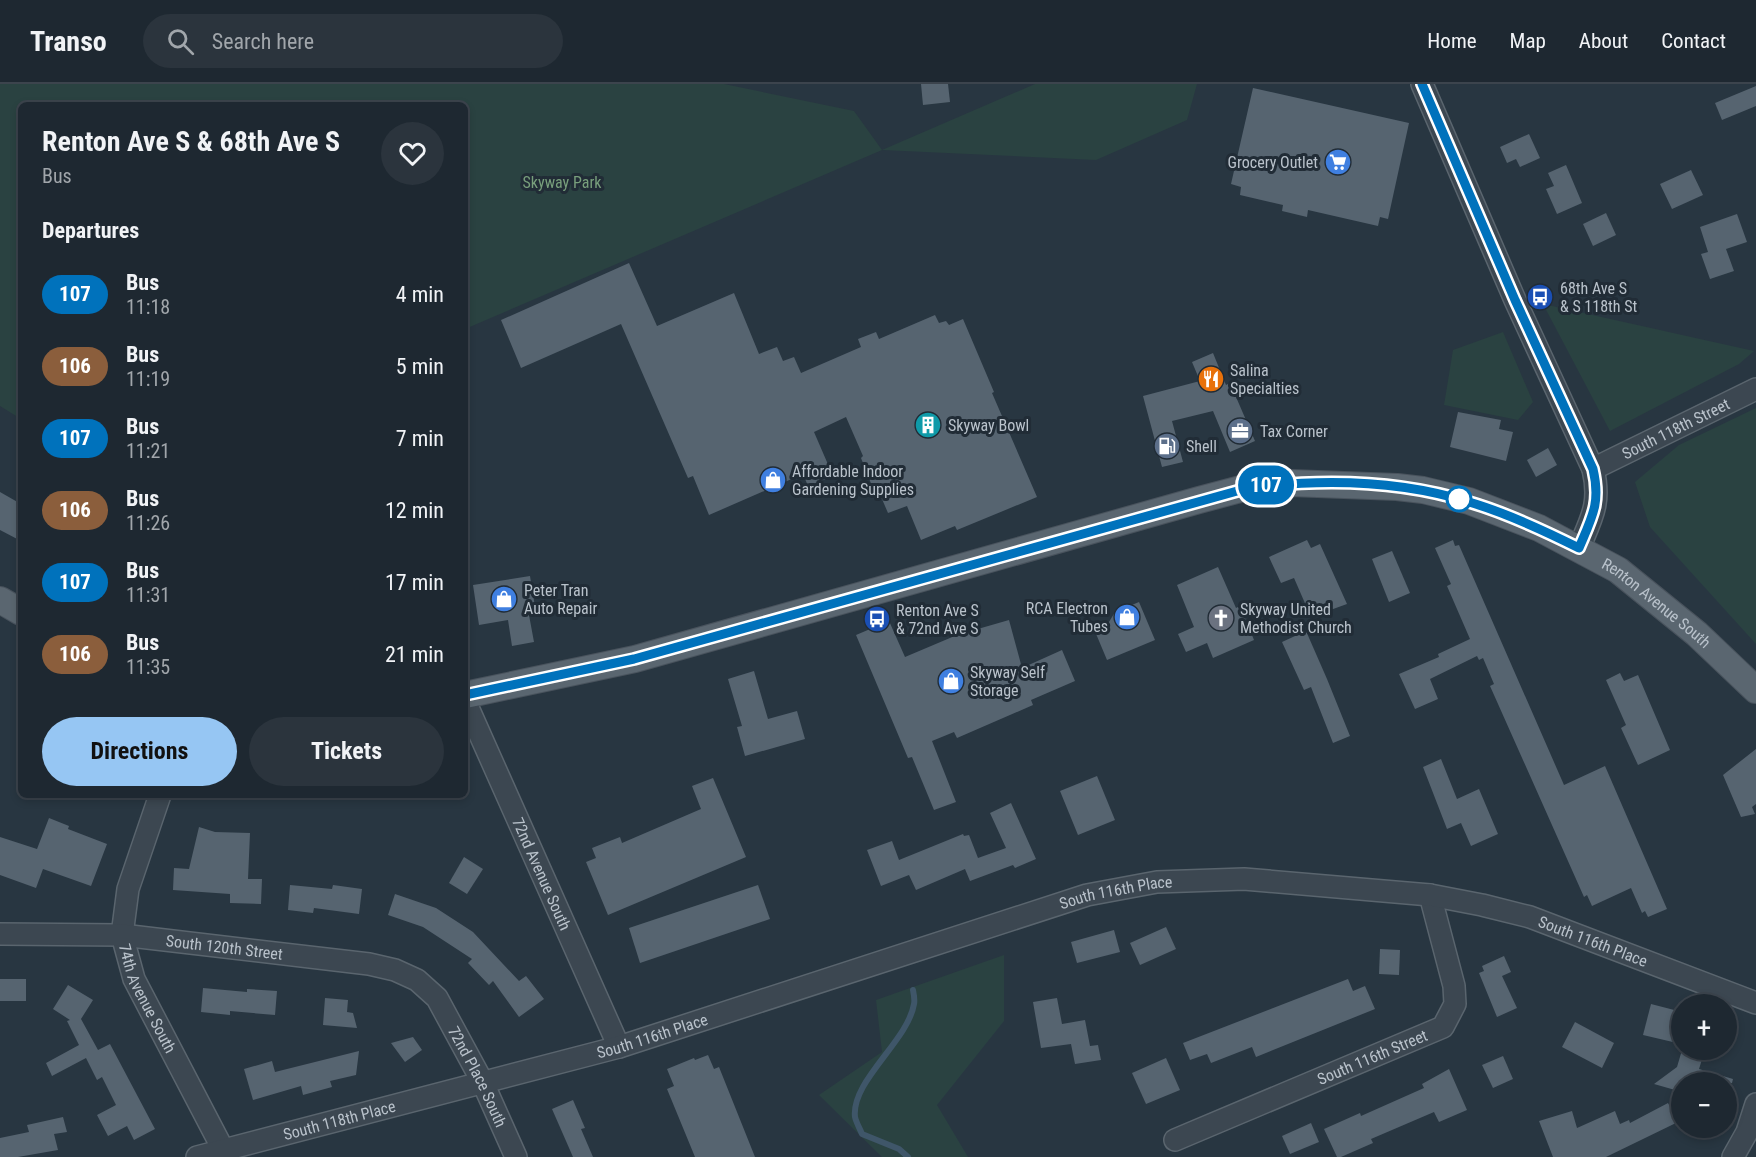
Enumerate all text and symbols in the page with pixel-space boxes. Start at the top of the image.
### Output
search box [143,14,563,68]
text: Transo [30,25,107,58]
icon: search [164,25,197,58]
text: Search here [212,29,314,54]
text: Home [1427,29,1477,53]
text: Map [1510,29,1546,53]
text: About [1579,29,1628,53]
text: Contact [1661,29,1726,53]
button: heart [381,122,444,185]
text: Renton Ave S & 68th Ave S [42,125,340,158]
supermarket icon: Grocery Outlet [1323,147,1353,177]
place label: Grocery Outlet [1228,153,1318,172]
text: Bus [42,164,72,188]
park label: Skyway Park [523,173,602,192]
text: Departures [42,218,139,243]
text: Bus [126,270,159,295]
place label: 68th Ave S & S 118th St [1560,279,1637,316]
text: 107 [59,282,91,306]
text: 4 min [396,282,444,307]
bus stop icon: 68th Ave S & S 118th St [1525,282,1555,312]
text: 11:18 [126,295,170,319]
text: Bus [126,342,159,367]
text: 106 [59,354,91,378]
text: 5 min [396,354,444,379]
place label: Salina Specialties [1230,361,1299,398]
restaurant icon: Salina Specialties [1196,364,1226,394]
text: 11:19 [126,367,170,391]
street label: South 118th Street [1619,394,1733,463]
building icon: Skyway Bowl [913,410,943,440]
text: Bus [126,414,159,439]
place label: Skyway Bowl [948,416,1029,435]
office icon: Tax Corner [1225,416,1255,446]
place label: Tax Corner [1260,422,1328,441]
text: 107 [59,426,91,450]
text: 7 min [396,426,444,451]
fuel station icon: Shell [1152,431,1182,461]
place label: Shell [1186,437,1217,456]
text: 11:21 [126,439,170,463]
place label: Affordable Indoor Gardening Supplies [792,462,914,499]
shop icon: Affordable Indoor Gardening Supplies [758,465,788,495]
line badge: 107 [1232,466,1300,504]
text: 107 [1250,473,1282,497]
text: Bus [126,486,159,511]
unlabelled marker [1446,486,1472,512]
text: 106 [59,498,91,522]
text: 12 min [385,498,444,523]
text: 11:26 [126,511,170,535]
street label: Renton Avenue South [1599,554,1715,652]
text: Bus [126,558,159,583]
text: 107 [59,570,91,594]
text: 17 min [385,570,444,595]
place label: Peter Tran Auto Repair [524,581,597,618]
text: 11:31 [126,583,170,607]
shop icon: Peter Tran Auto Repair [489,584,519,614]
place label: RCA Electron Tubes [1026,599,1108,636]
place label: Skyway United Methodist Church [1240,600,1352,637]
place label: Renton Ave S & 72nd Ave S [896,601,979,638]
shop icon: RCA Electron Tubes [1112,602,1142,632]
church icon: Skyway United Methodist Church [1206,603,1236,633]
bus stop icon: Renton Ave S & 72nd Ave S [862,604,892,634]
text: Bus [126,630,159,655]
text: 106 [59,642,91,666]
text: 21 min [385,642,444,667]
text: 11:35 [126,655,170,679]
place label: Skyway Self Storage [970,663,1045,700]
shop icon: Skyway Self Storage [936,666,966,696]
button: Directions [42,717,237,786]
button: Tickets [249,717,444,786]
street label: 72nd Avenue South [508,814,575,933]
street label: South 116th Place [1057,872,1173,913]
street label: South 116th Place [1536,912,1650,970]
street label: South 120th Street [165,931,284,963]
street label: 74th Avenue South [115,941,180,1056]
map controls [1671,994,1737,1138]
button: + [1671,994,1737,1060]
street label: South 116th Place [595,1009,710,1062]
street label: 72nd Place South [444,1023,511,1130]
street label: South 116th Street [1314,1025,1430,1088]
button: − [1671,1072,1737,1138]
street label: South 118th Place [281,1096,397,1144]

